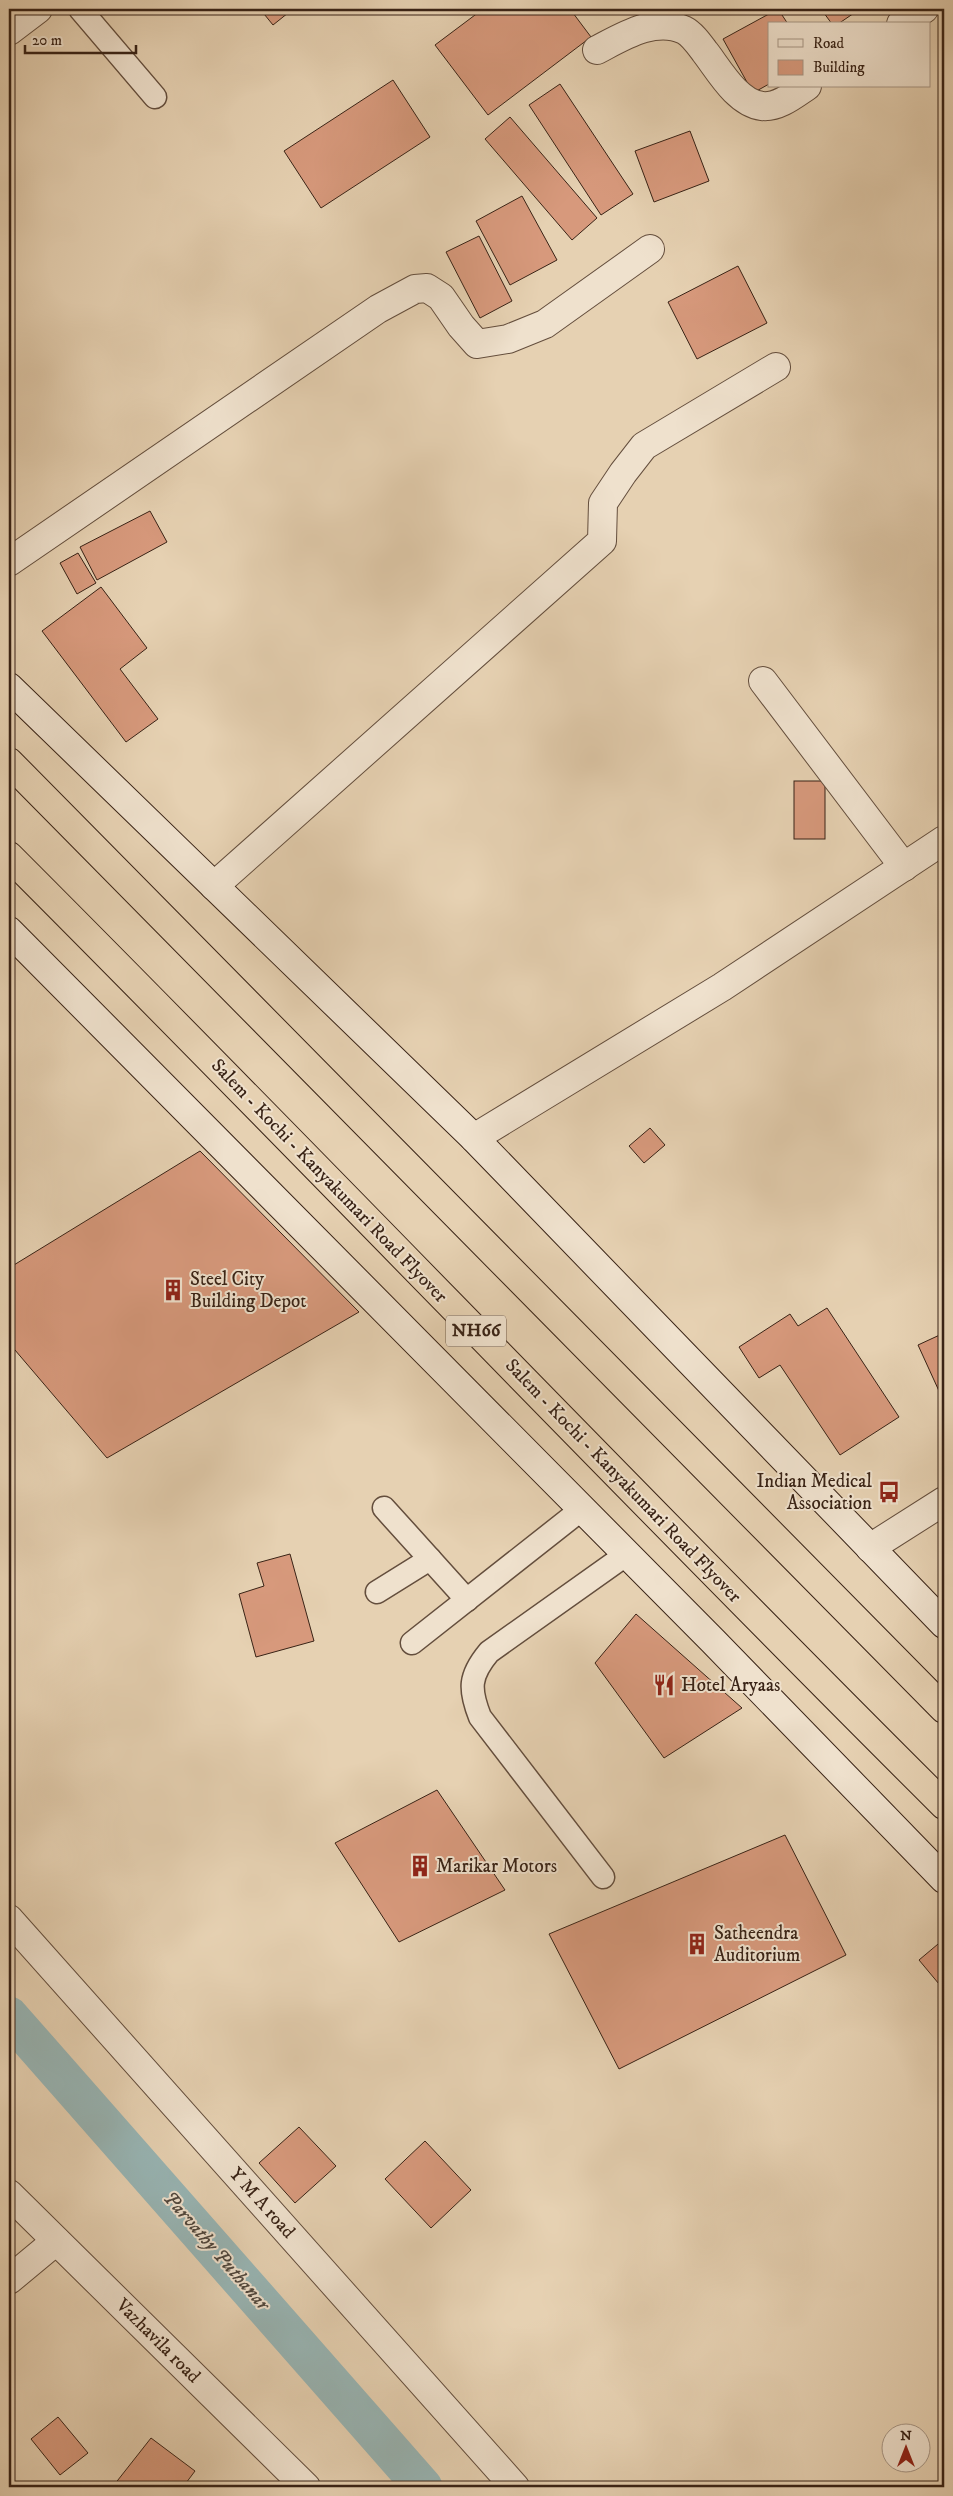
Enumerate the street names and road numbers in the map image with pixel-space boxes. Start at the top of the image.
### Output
street label: Salem - Kochi - Kanyakumari Road Flyover [206,1054,452,1308]
road number: NH66 [446,1315,506,1346]
street label: Salem - Kochi - Kanyakumari Road Flyover [500,1354,746,1608]
street label: Y M A road [224,2163,300,2244]
street label: Vazhavila road [110,2293,205,2388]

